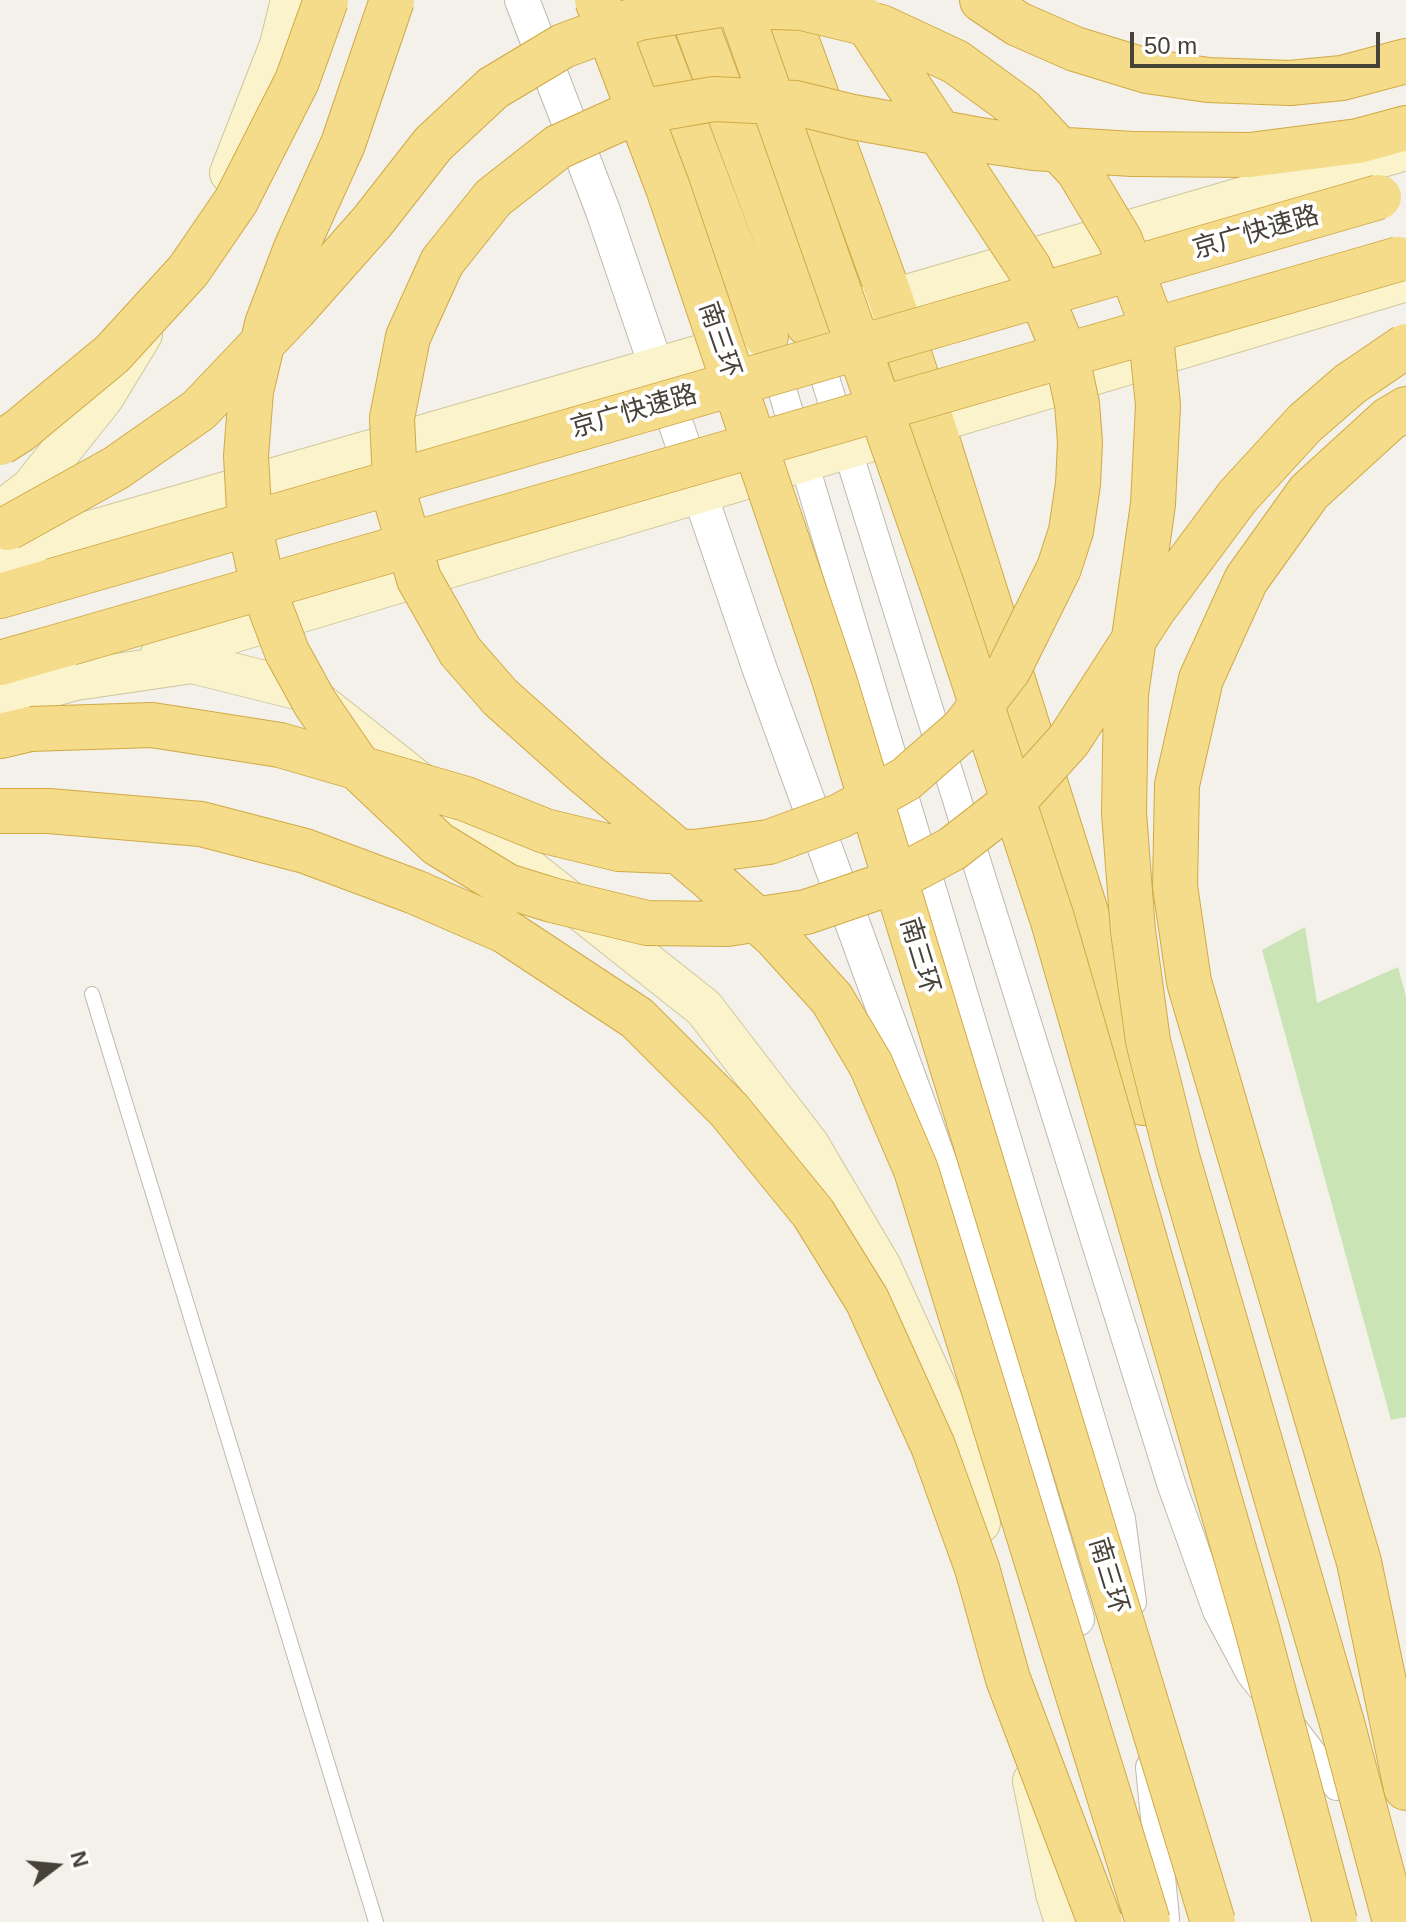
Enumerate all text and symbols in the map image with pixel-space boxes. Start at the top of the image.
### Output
scale bar [1134,16,1384,66]
text: 50 m [1144,32,1197,59]
street label: 京广快速路 [1189,200,1323,266]
street label: 南三环 [692,298,746,382]
street label: 京广快速路 [567,379,701,445]
street label: 南三环 [893,914,945,998]
street label: 南三环 [1082,1534,1134,1618]
north arrow [16,1826,96,1906]
text: N [65,1848,94,1870]

